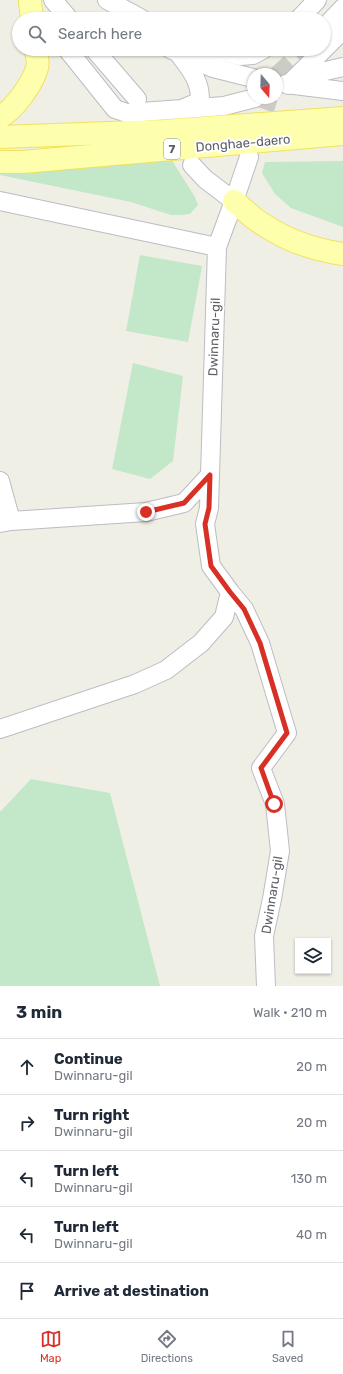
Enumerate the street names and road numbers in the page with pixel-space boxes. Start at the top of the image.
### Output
street label: Donghae-daero [195,131,291,156]
road number: 7 [164,139,180,159]
street label: Dwinnaru-gil [205,297,224,377]
street label: Dwinnaru-gil [258,855,287,935]

